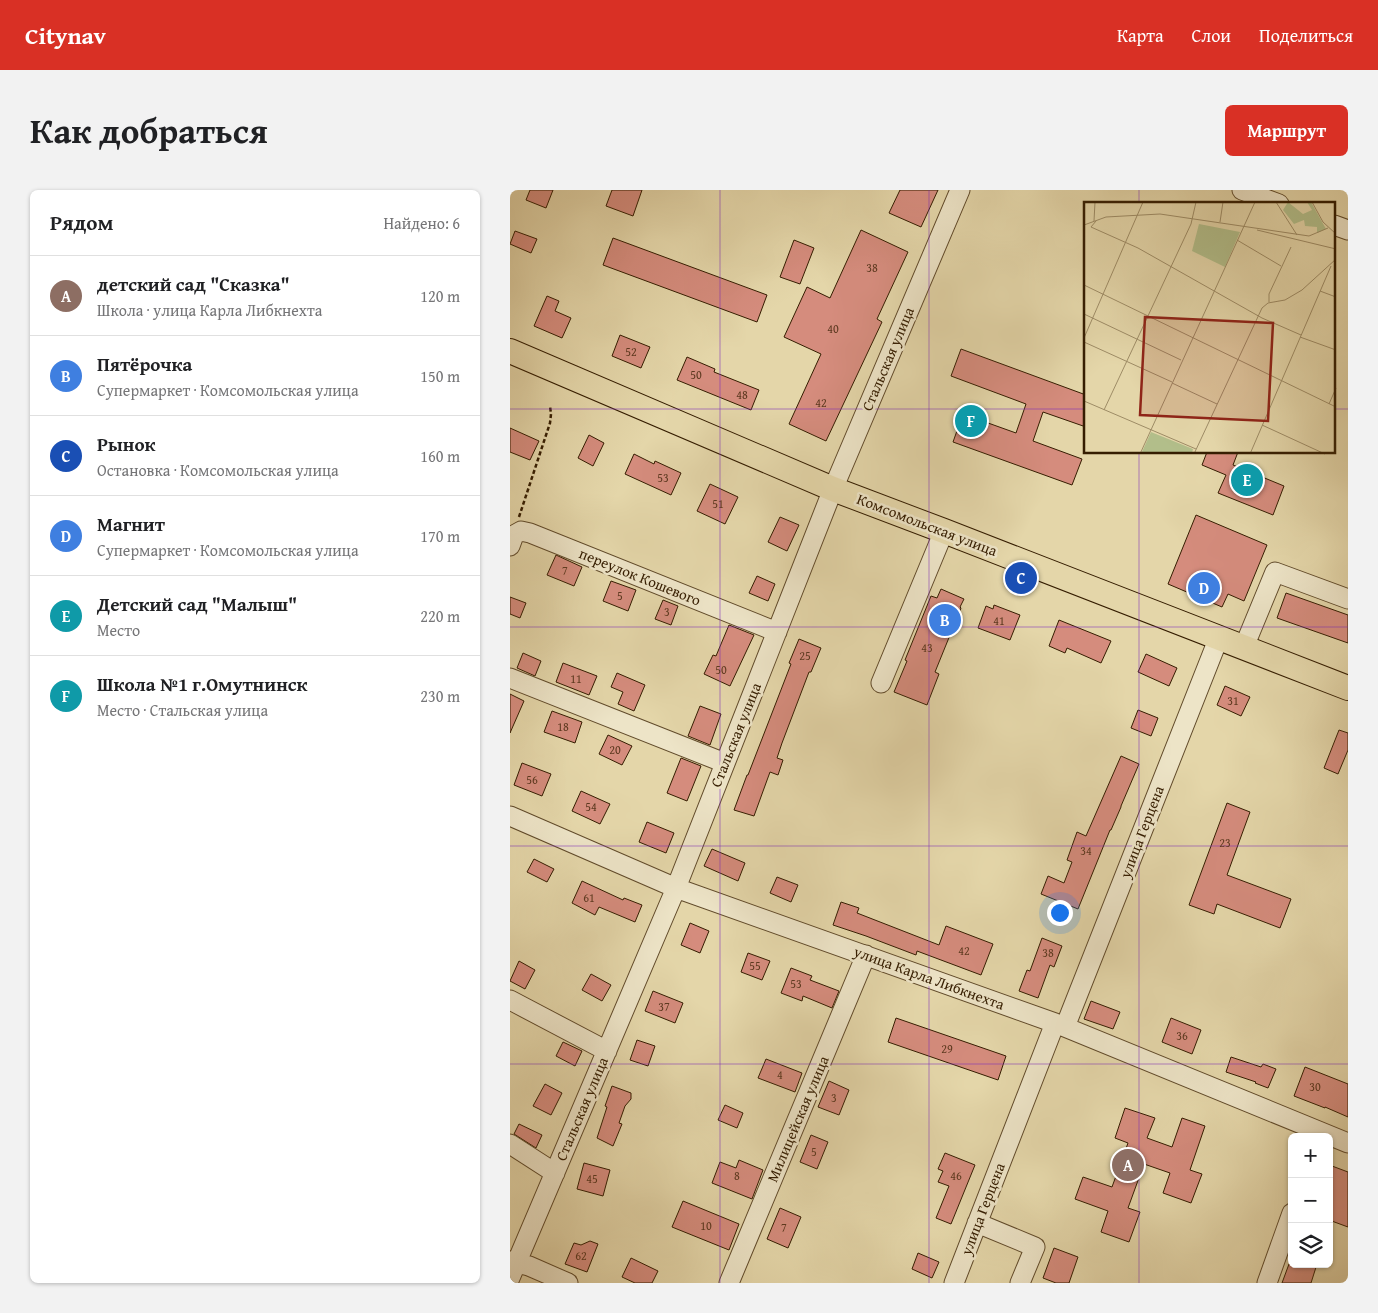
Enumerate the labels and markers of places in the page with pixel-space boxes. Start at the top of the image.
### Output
pin: F [955,402,987,440]
pin: E [1231,461,1263,499]
pin: C [1005,559,1037,597]
pin: D [1188,569,1220,607]
pin: B [929,601,961,639]
pin: A [1112,1146,1144,1184]

